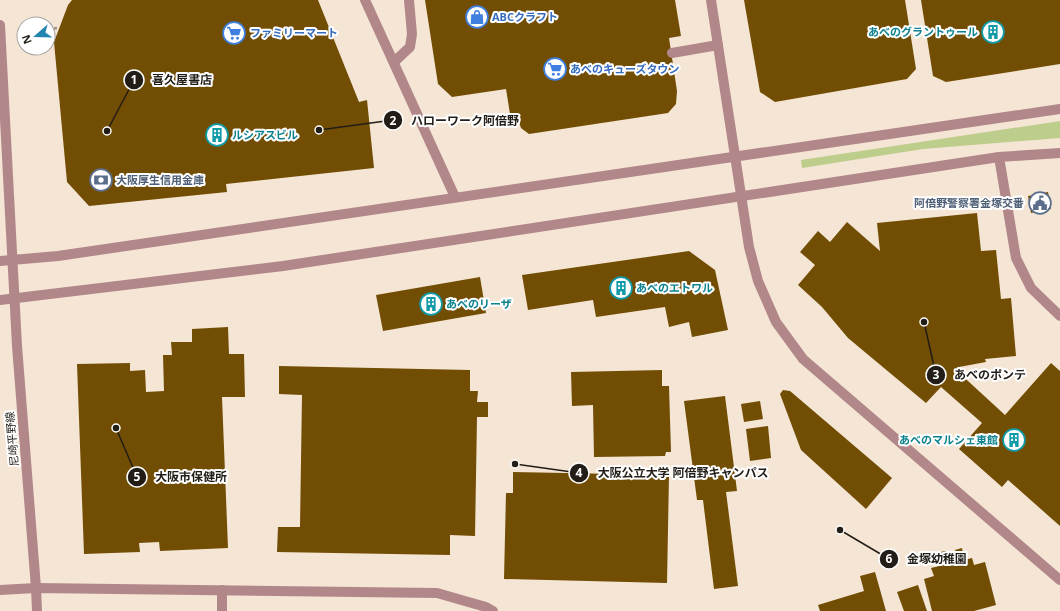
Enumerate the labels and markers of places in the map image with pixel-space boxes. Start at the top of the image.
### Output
shop icon: ABCクラフト [464,4,490,30]
place label: ABCクラフト [492,9,558,24]
building icon: あべのグラントゥール [980,19,1006,45]
supermarket icon: ファミリーマート [221,20,247,46]
place label: あべのグラントゥール [868,24,978,39]
place label: ファミリーマート [250,25,338,40]
supermarket icon: あべのキューズタウン [542,56,568,82]
place label: あべのキューズタウン [570,61,679,76]
callout: 喜久屋書店 [124,68,220,92]
callout: ハローワーク阿倍野 [383,108,527,132]
building icon: ルシアスビル [204,122,230,148]
place label: ルシアスビル [232,127,298,142]
bank icon: 大阪厚生信用金庫 [88,167,114,193]
place label: 大阪厚生信用金庫 [116,172,204,187]
public building icon: 阿倍野警察署金塚交番 [1027,190,1053,216]
place label: 阿倍野警察署金塚交番 [914,195,1024,210]
building icon: あべのエトワル [608,275,634,301]
place label: あべのエトワル [636,280,713,295]
building icon: あべのリーザ [418,291,444,317]
place label: あべのリーザ [446,296,512,311]
callout: あべのポンテ [926,363,1034,387]
building icon: あべのマルシェ東館 [1001,427,1027,453]
place label: あべのマルシェ東館 [899,432,998,447]
callout: 大阪公立大学 阿倍野キャンパス [569,461,776,485]
callout: 大阪市保健所 [127,465,235,489]
callout: 金塚幼稚園 [879,547,975,571]

